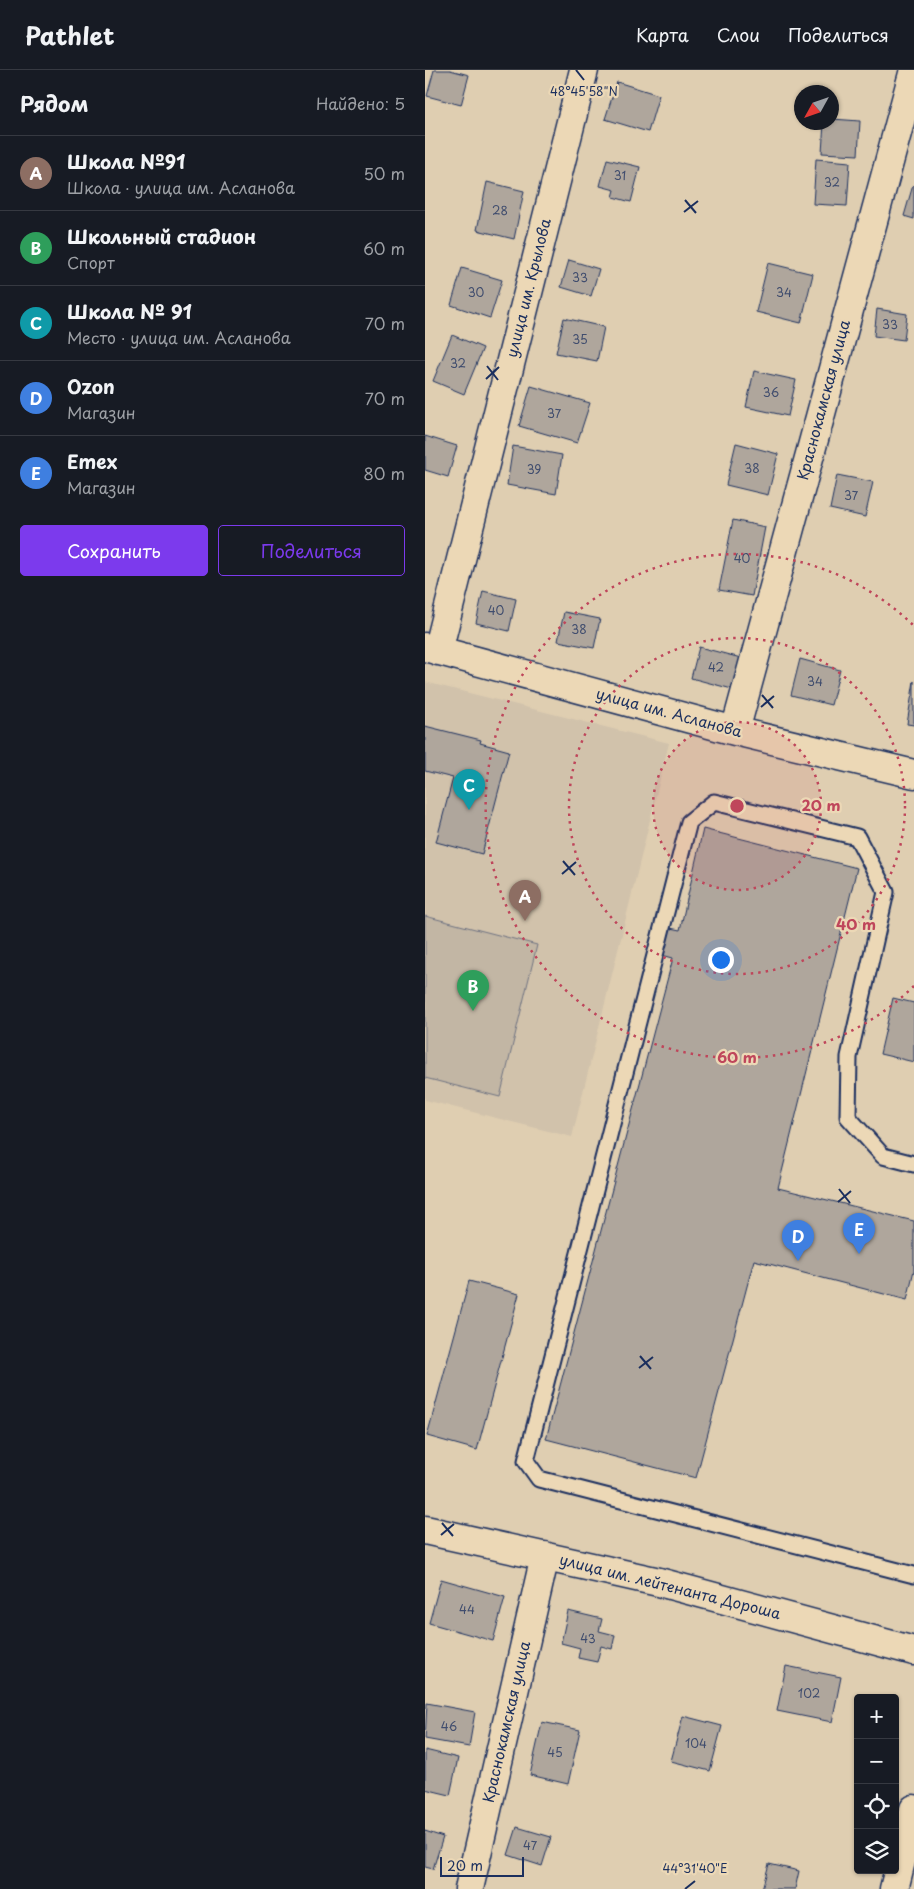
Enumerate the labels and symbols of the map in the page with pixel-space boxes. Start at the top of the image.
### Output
text: 48°45'58"N [550,82,618,100]
north arrow [794,85,839,130]
house number: 31 [614,166,626,184]
house number: 32 [824,173,840,191]
house number: 28 [492,201,508,219]
street label: улица им. Крылова [499,215,556,360]
house number: 33 [572,268,588,286]
house number: 30 [468,283,485,301]
house number: 34 [776,283,792,301]
house number: 33 [882,315,898,333]
street label: Краснокамская улица [790,316,855,482]
house number: 35 [572,330,588,348]
house number: 32 [450,354,466,372]
house number: 36 [763,383,779,401]
house number: 37 [547,404,562,422]
house number: 38 [744,459,760,477]
house number: 39 [527,460,541,478]
house number: 37 [844,486,859,504]
house number: 40 [734,549,751,567]
house number: 40 [488,601,505,619]
house number: 38 [571,620,587,638]
house number: 42 [708,658,724,676]
house number: 34 [807,672,823,690]
street label: улица им. Асланова [594,681,746,742]
pin: C [453,769,485,810]
text: 20 m [802,793,840,816]
centre of rings [728,797,746,815]
pin: A [509,880,541,921]
text: 40 m [836,912,876,935]
your location [708,947,734,973]
pin: B [457,970,489,1011]
text: 60 m [717,1045,757,1068]
pin: E [843,1213,875,1254]
pin: D [782,1220,814,1261]
street label: улица им. лейтенанта Дороша [557,1547,784,1624]
house number: 44 [459,1600,475,1618]
house number: 43 [580,1629,596,1647]
street label: Краснокамская улица [476,1638,535,1805]
house number: 102 [798,1684,820,1702]
house number: 46 [441,1717,457,1735]
house number: 104 [685,1734,707,1752]
house number: 45 [547,1743,563,1761]
house number: 47 [523,1836,538,1854]
scale bar [440,1854,524,1877]
text: 44°31'40"E [662,1859,728,1877]

